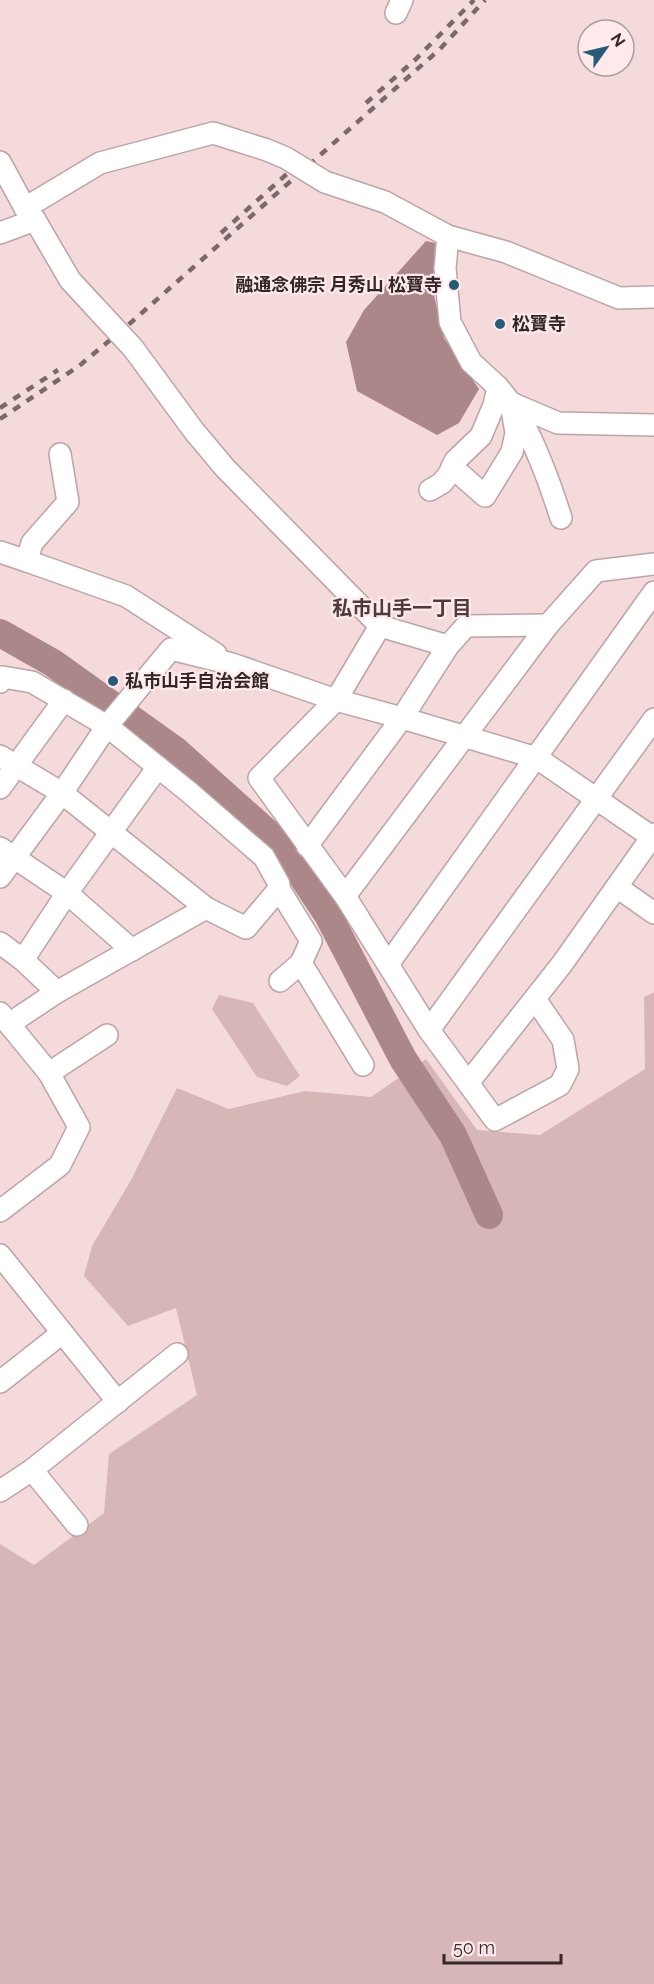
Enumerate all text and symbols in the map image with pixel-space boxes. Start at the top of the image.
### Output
north arrow [576,18,636,78]
text: N [607,30,629,50]
place label: 融通念佛宗 月秀山 松寶寺 [235,274,442,295]
marker: 融通念佛宗 月秀山 松寶寺 [447,278,461,292]
place label: 松寶寺 [512,313,566,334]
marker: 松寶寺 [493,317,507,331]
district label: 私市山手一丁目 [332,596,472,620]
place label: 私市山手自治会館 [125,670,269,691]
marker: 私市山手自治会館 [106,674,120,688]
scale bar [444,1927,561,1965]
text: 50 m [453,1937,495,1958]

